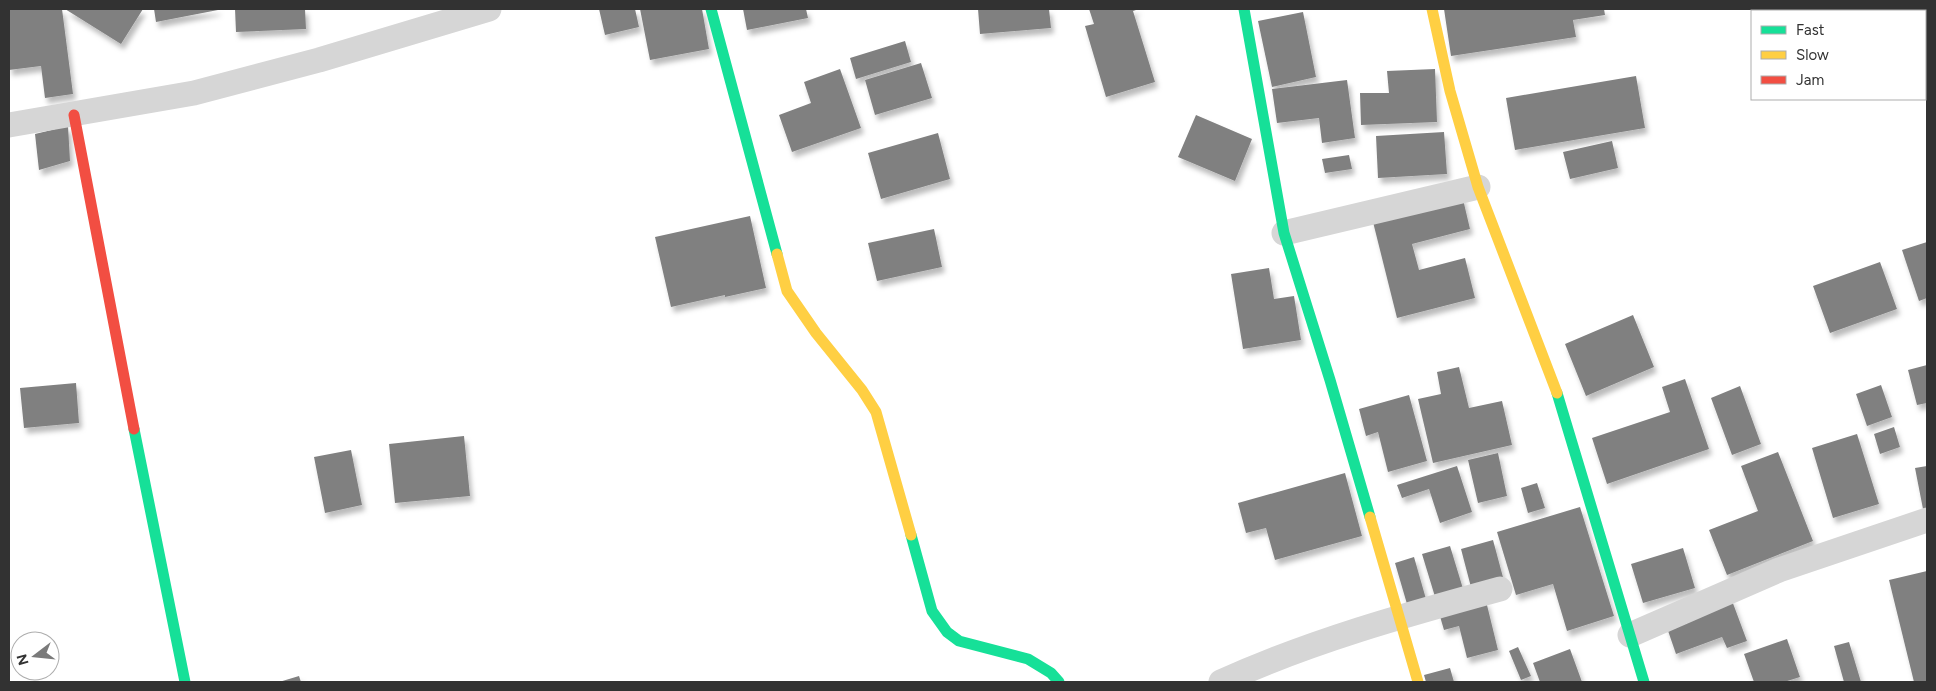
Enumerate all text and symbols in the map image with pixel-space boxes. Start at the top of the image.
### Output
legend [1751,10,1926,100]
text: Fast [1796,21,1825,39]
text: Slow [1796,46,1829,64]
text: Jam [1796,71,1824,89]
north arrow [10,631,60,681]
text: N [13,652,33,667]

